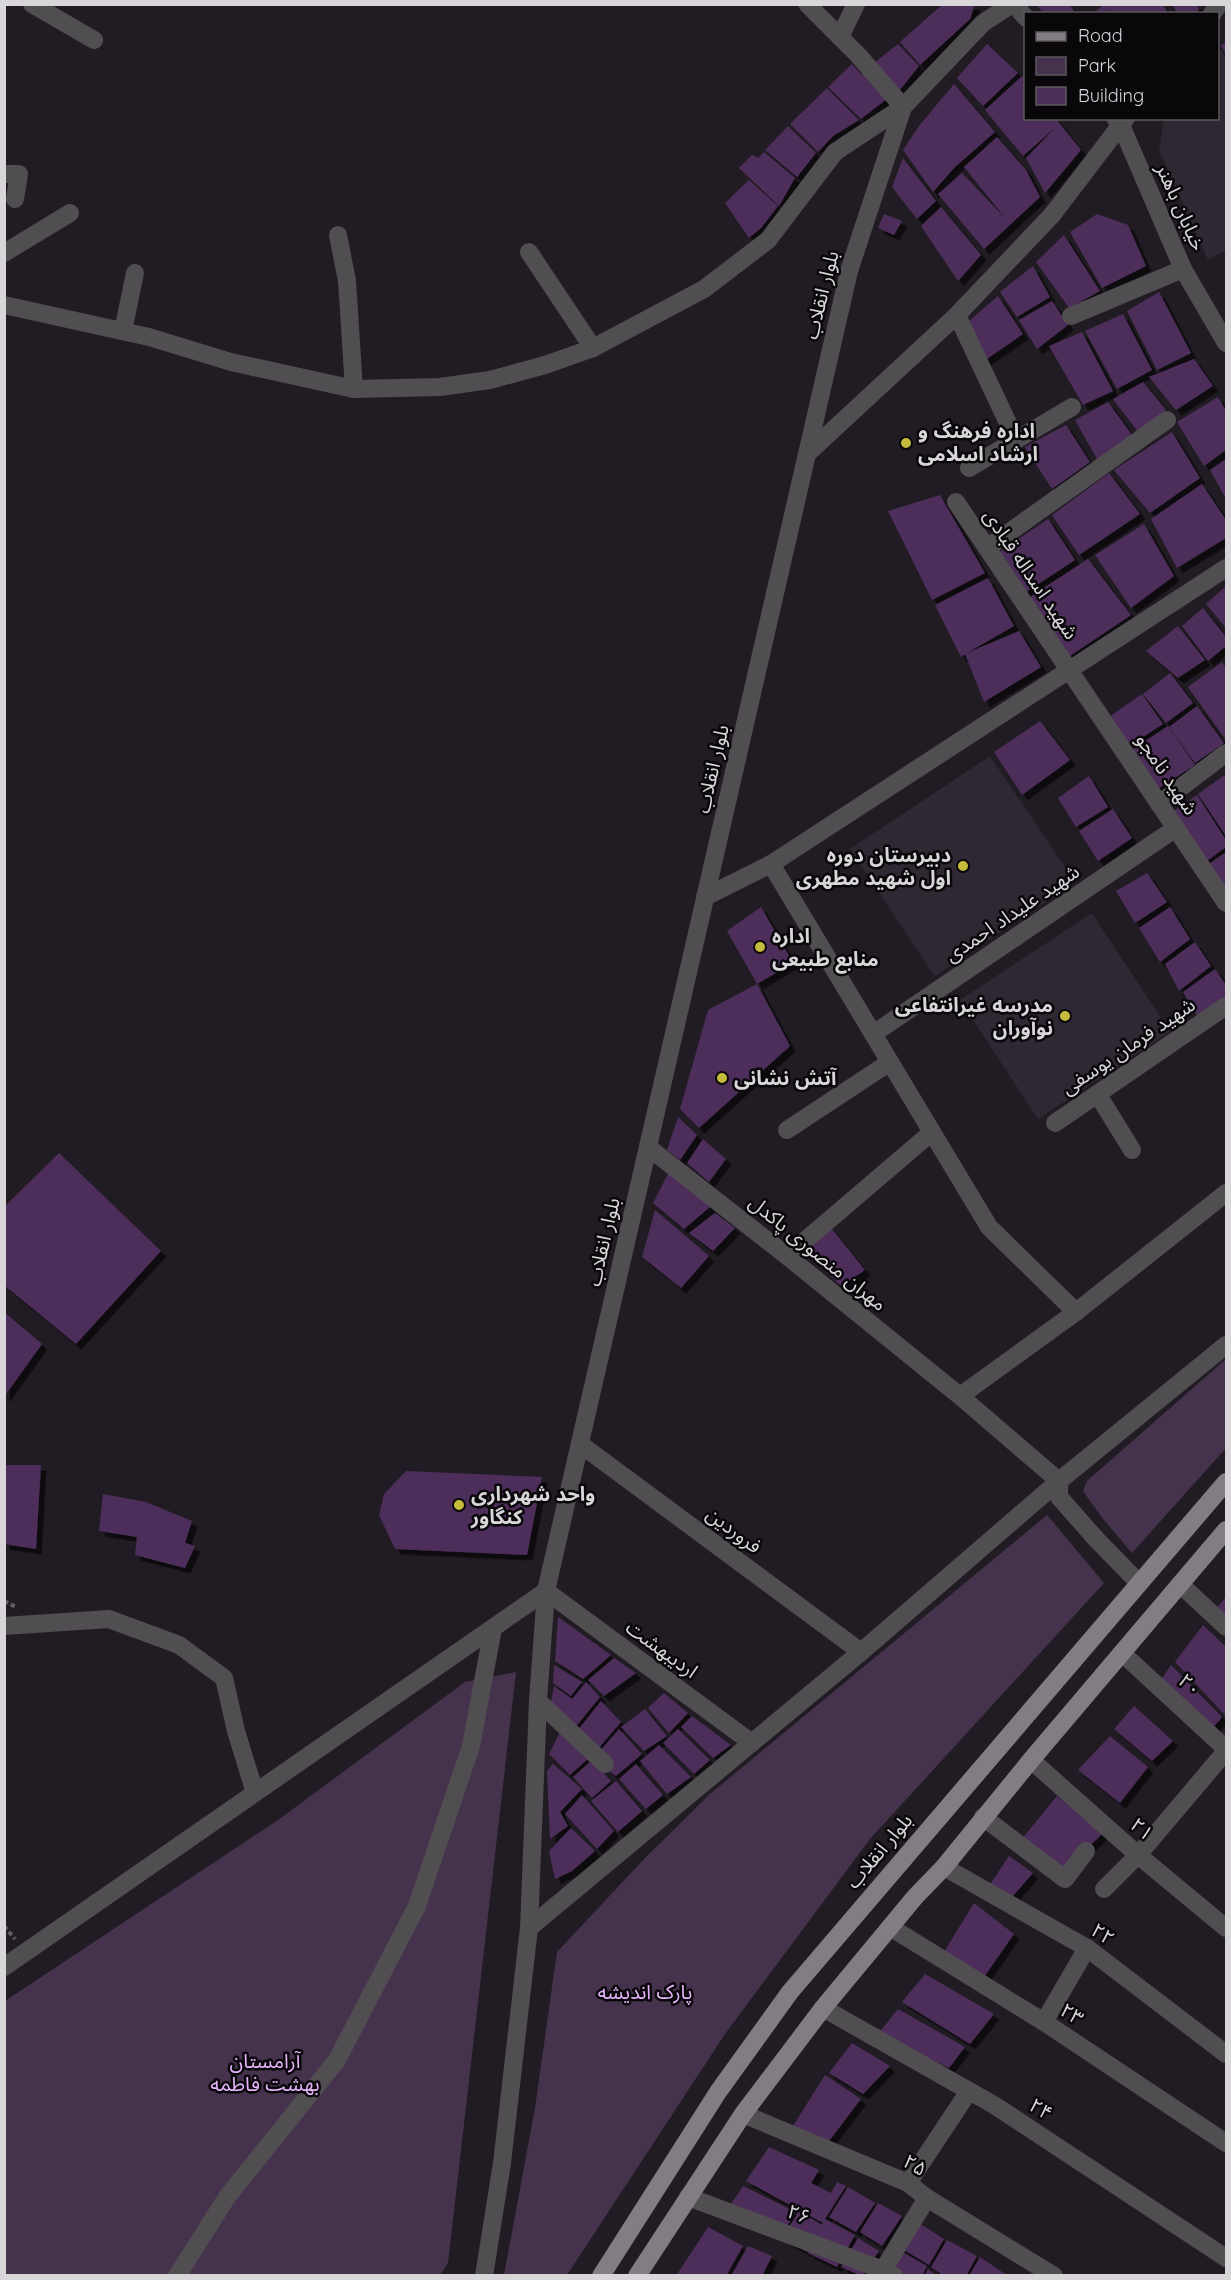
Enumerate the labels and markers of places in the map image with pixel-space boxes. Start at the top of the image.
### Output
place label: اداره فرهنگ و ارشاد اسلامی [918,418,1038,466]
marker: اداره فرهنگ و ارشاد اسلامی [899,436,913,450]
place label: دبیرستان دوره اول شهید مطهری [796,842,951,890]
marker: دبیرستان دوره اول شهید مطهری [956,859,970,873]
place label: اداره منابع طبیعی [772,923,879,974]
marker: اداره منابع طبیعی [753,940,767,954]
place label: مدرسه غیرانتفاعی نوآوران [895,992,1053,1040]
marker: مدرسه غیرانتفاعی نوآوران [1058,1009,1072,1023]
place label: آتش نشانی [734,1065,837,1090]
marker: آتش نشانی [715,1071,729,1085]
place label: واحد شهرداری کنگاور [470,1481,595,1529]
marker: واحد شهرداری کنگاور [452,1498,466,1512]

